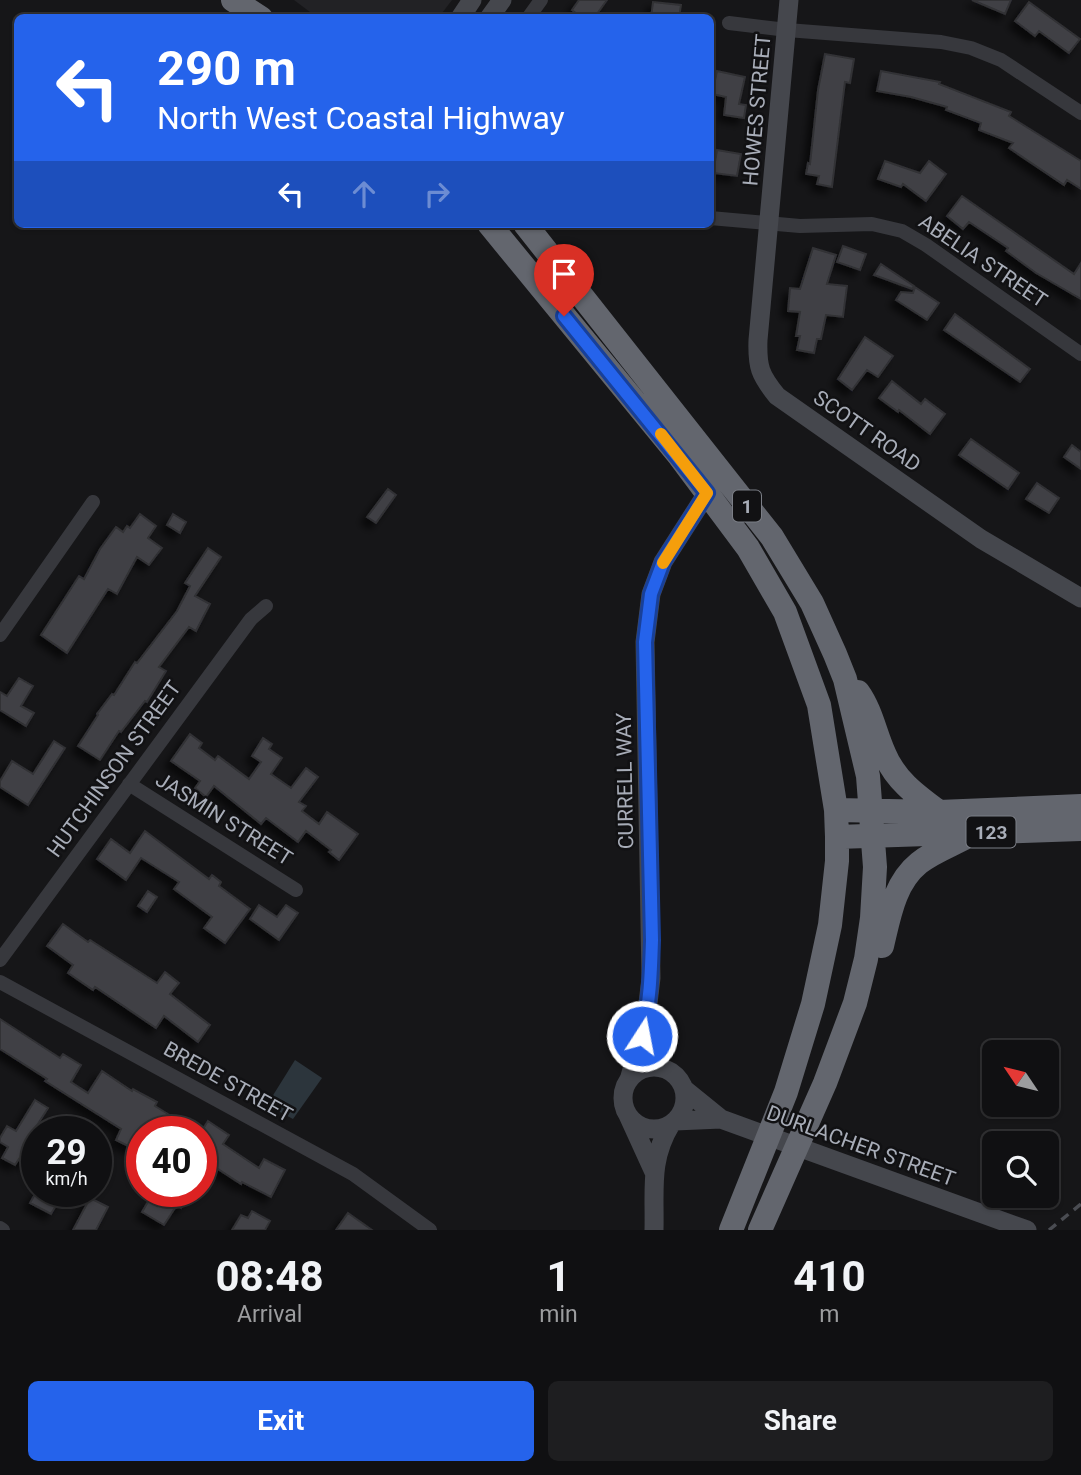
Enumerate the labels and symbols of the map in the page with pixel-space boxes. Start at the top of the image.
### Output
street label: HOWES STREET [738,33,776,187]
street label: ABELIA STREET [914,209,1052,313]
pin [534,244,594,316]
street label: SCOTT ROAD [809,385,925,477]
road number: 1 [733,491,761,522]
street label: HUTCHINSON STREET [42,676,186,862]
street label: CURRELL WAY [612,712,638,849]
street label: JASMIN STREET [151,767,297,871]
road number: 123 [967,817,1016,848]
position arrow [605,999,679,1073]
street label: BREDE STREET [159,1037,297,1127]
north arrow [982,1040,1059,1116]
street label: DURLACHER STREET [764,1101,959,1191]
speed limit sign: 40 [126,1116,217,1207]

